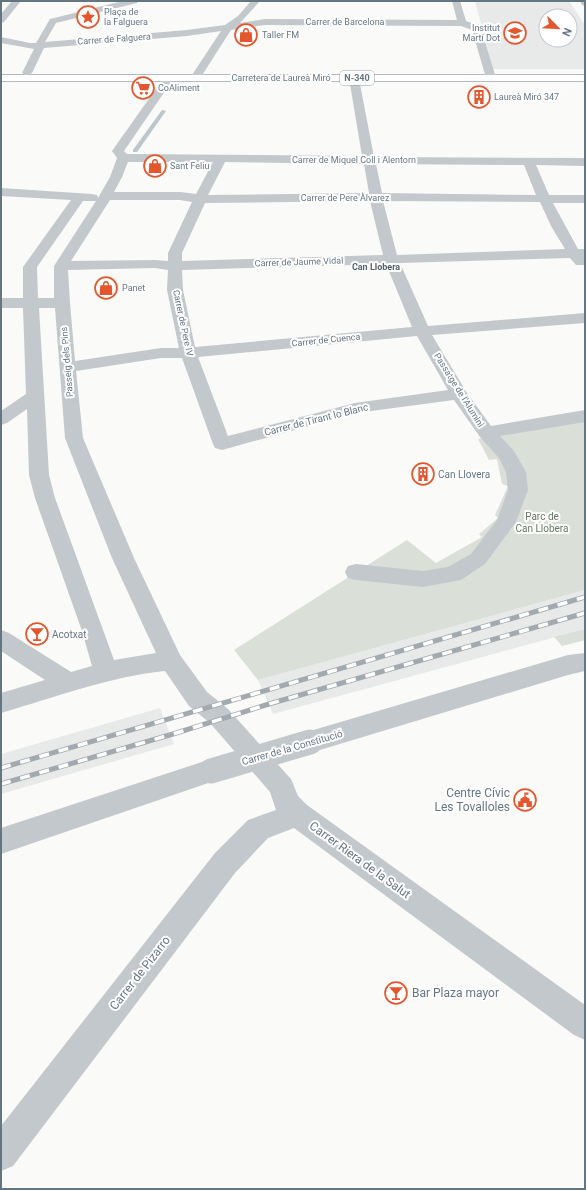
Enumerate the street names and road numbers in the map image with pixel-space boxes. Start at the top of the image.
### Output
street label: Carrer de Barcelona [305,17,385,27]
street label: Carrer de Falguera [77,31,151,47]
road number: N-340 [340,71,374,85]
street label: Carretera de Laureà Miró [231,73,331,83]
street label: Carrer de Miquel Coll i Alentorn [292,155,416,165]
street label: Carrer de Pere Àlvarez [301,192,390,203]
street label: Carrer de Jaume Vidal [254,255,344,269]
street label: Carrer de Pere IV [171,289,195,357]
street label: Passeig dels Pins [59,326,75,398]
street label: Carrer de Cuenca [291,331,361,349]
street label: Passatge de l'Alumini [432,351,486,429]
street label: Carrer de Tirant lo Blanc [263,401,369,438]
street label: Carrer de la Constitució [240,728,344,767]
street label: Carrer Riera de la Salut [307,819,413,901]
street label: Carrer de Pizarro [107,933,173,1013]

